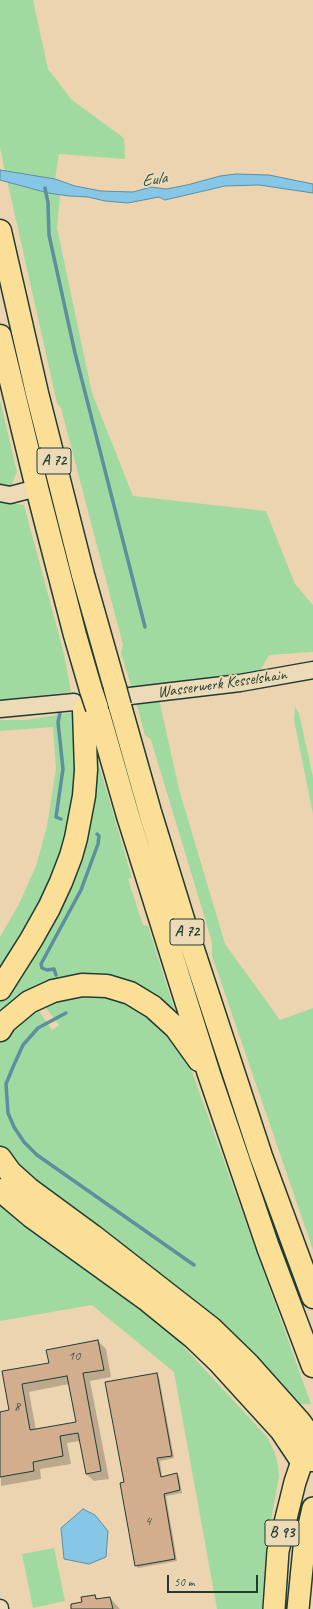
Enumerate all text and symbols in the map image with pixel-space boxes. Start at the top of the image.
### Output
water label: Eula [140,168,168,192]
road number: A 72 [37,448,71,474]
street label: Wasserwerk Kesselshain [156,665,288,703]
road number: A 72 [170,919,204,945]
house number: 10 [68,1348,80,1364]
house number: 8 [14,1399,20,1415]
house number: 4 [145,1513,151,1529]
road number: B 93 [265,1520,299,1546]
scale bar [169,1567,260,1593]
text: 50 m [174,1574,194,1590]

